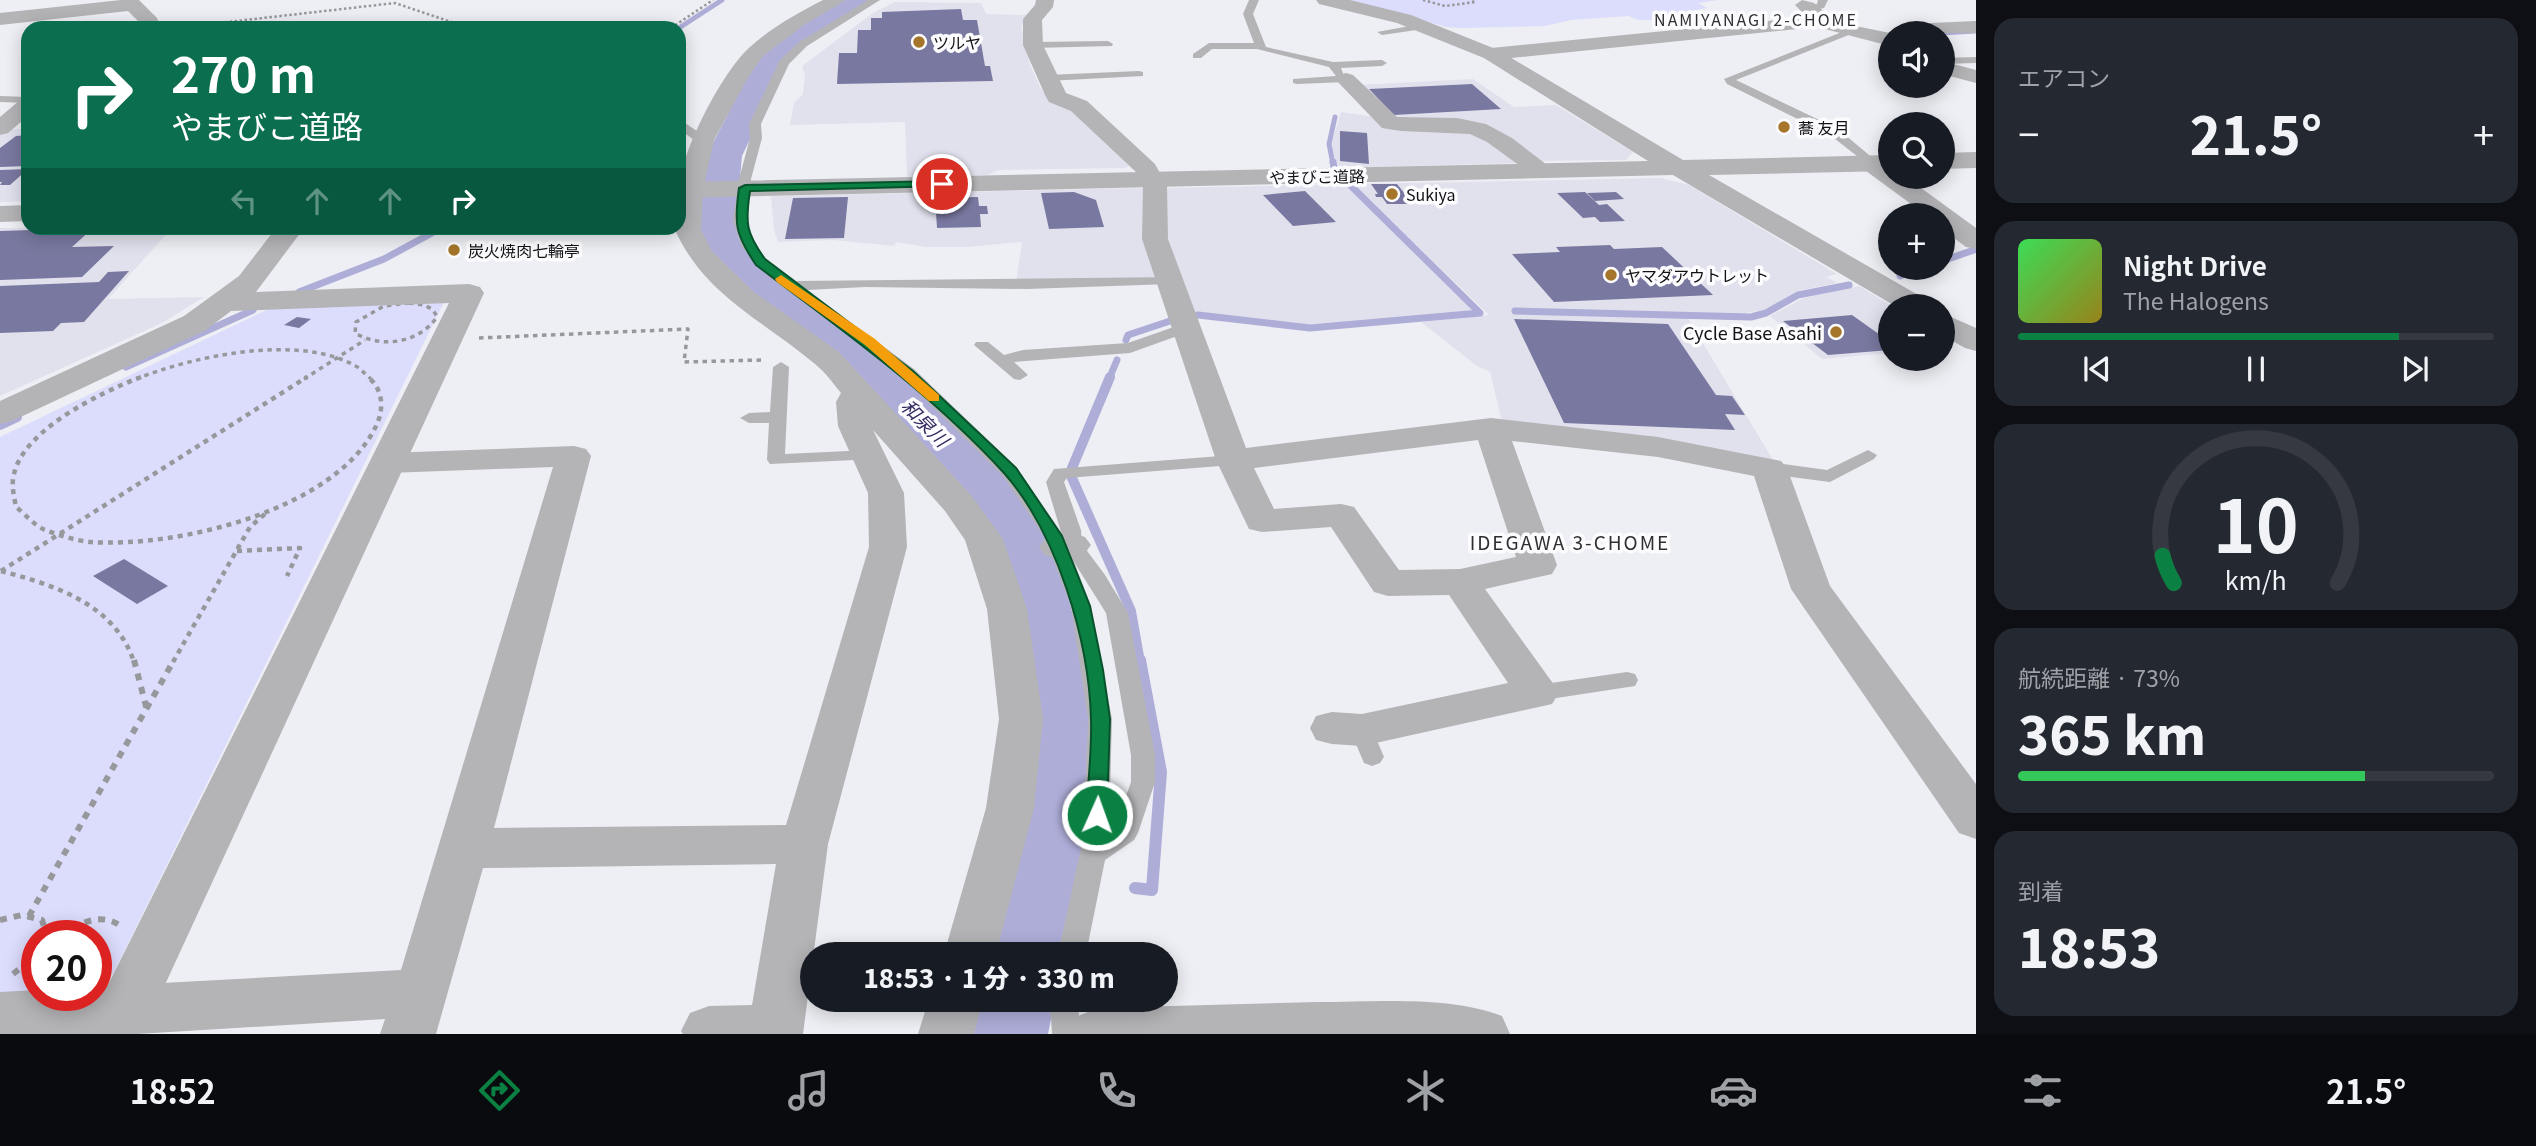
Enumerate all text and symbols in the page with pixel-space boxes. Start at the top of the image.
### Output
district label: NAMIYANAGI 2-CHOME [1654,7,1858,31]
map controls [1878,21,1955,371]
button: sound [1878,21,1955,98]
place label: ツルヤ [933,30,981,54]
marker: ツルヤ [911,34,927,50]
text: 270 m [171,36,316,107]
icon: right [56,49,147,140]
text: エアコン [2018,60,2110,94]
text: 21.5° [2190,95,2322,170]
text: やまびこ道路 [171,102,363,148]
text: − [2018,105,2039,160]
text: + [2473,105,2494,160]
button: search [1878,112,1955,189]
place label: 蕎 友月 [1798,115,1850,139]
marker: 蕎 友月 [1776,119,1792,135]
pin [912,154,972,214]
street label: やまびこ道路 [1269,163,1365,189]
icon: arrive [923,165,961,203]
icon: left [225,182,263,220]
icon: ahead [298,182,336,220]
icon: ahead [371,182,409,220]
icon: right [444,182,482,220]
place label: Sukiya [1406,182,1455,206]
marker: Sukiya [1384,186,1400,202]
button: + [1878,203,1955,280]
place label: 炭火焼肉七輪亭 [468,238,580,262]
marker: 炭火焼肉七輪亭 [446,242,462,258]
text: Night Drive [2123,246,2267,283]
place label: ヤマダアウトレット [1625,263,1769,287]
marker: ヤマダアウトレット [1603,267,1619,283]
text: The Halogens [2123,283,2269,317]
button: − [1878,294,1955,371]
place label: Cycle Base Asahi [1683,319,1822,345]
marker: Cycle Base Asahi [1828,324,1844,340]
icon: previous [2078,350,2116,388]
icon: pause [2237,350,2275,388]
icon: next [2396,350,2434,388]
water label: 和泉川 [896,392,957,453]
text: 10 [2213,469,2299,574]
district label: IDEGAWA 3-CHOME [1470,528,1670,555]
text: km/h [2225,561,2287,597]
text: 航続距離 · 73% [2018,660,2180,694]
text: 365 km [2018,695,2206,770]
position arrow [1060,778,1134,852]
text: 到着 [2018,873,2064,907]
text: 18:53 [2018,908,2160,983]
speed limit sign: 20 [21,920,112,1011]
text: 18:53 · 1 分 · 330 m [863,958,1115,995]
icon: directions [475,1066,524,1115]
icon: music [784,1066,833,1115]
icon: phone [1092,1066,1141,1115]
icon: climate [1401,1066,1450,1115]
icon: car [1709,1066,1758,1115]
icon: filters [2018,1066,2067,1115]
text: 18:52 [130,1067,216,1113]
text: 21.5° [2326,1067,2406,1113]

